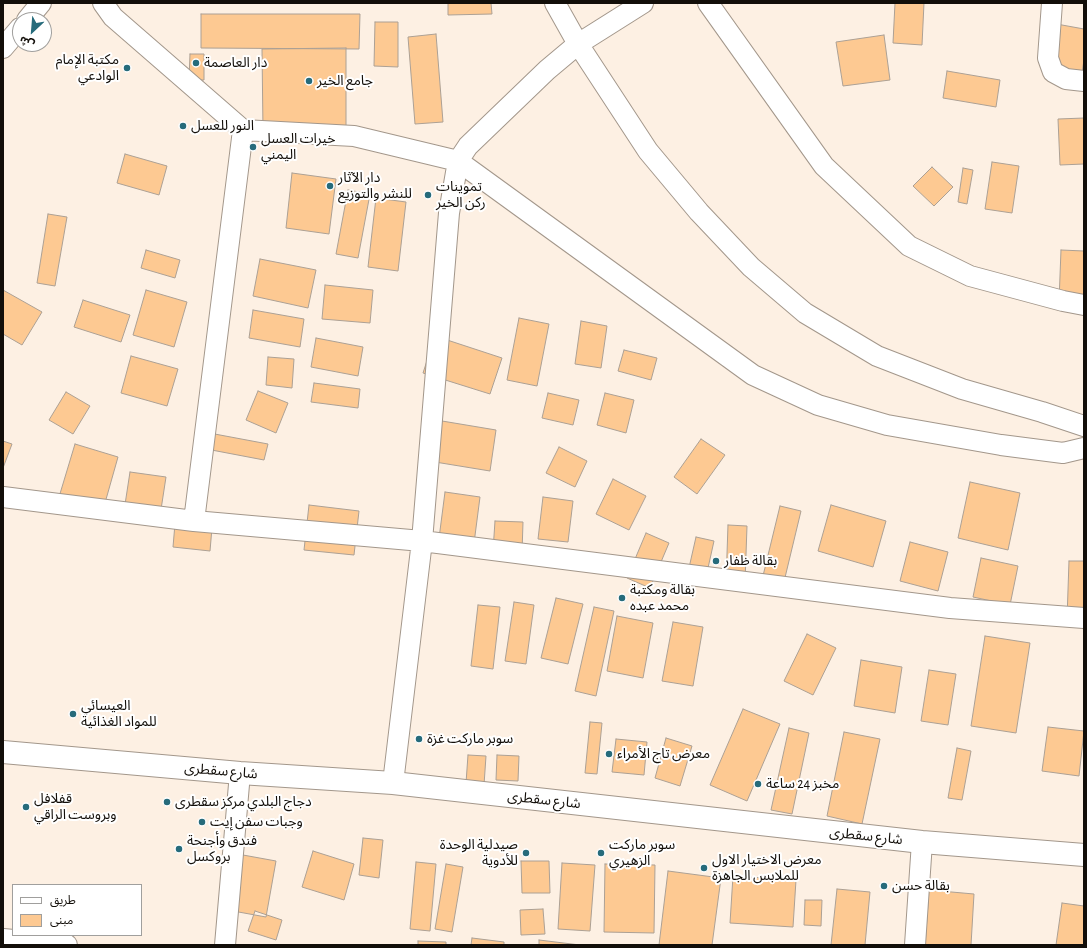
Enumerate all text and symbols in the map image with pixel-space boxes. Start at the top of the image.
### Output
north arrow [12,12,52,52]
text: ش [18,34,36,51]
place label: مكتبة الإمام الوادعي [56,52,119,84]
place label: دار العاصمة [204,55,267,71]
marker: دار العاصمة [191,58,201,68]
marker: مكتبة الإمام الوادعي [122,63,132,73]
place label: جامع الخير [317,73,373,89]
marker: جامع الخير [304,76,314,86]
place label: النور للعسل [191,118,254,134]
marker: النور للعسل [178,121,188,131]
place label: خيرات العسل اليمني [261,131,336,164]
marker: خيرات العسل اليمني [248,142,258,152]
place label: دار الآثار للنشر والتوزيع [338,170,412,202]
place label: تموينات ركن الخير [436,179,486,212]
marker: دار الآثار للنشر والتوزيع [325,181,335,191]
marker: تموينات ركن الخير [423,190,433,200]
place label: بقالة ظفار [724,553,777,569]
marker: بقالة ظفار [711,556,721,566]
place label: بقالة ومكتبة محمد عبده [630,582,695,614]
marker: بقالة ومكتبة محمد عبده [617,593,627,603]
place label: العيسائي للمواد الغذائية [81,698,157,730]
marker: العيسائي للمواد الغذائية [68,709,78,719]
place label: سوبر ماركت غزة [427,731,513,747]
marker: سوبر ماركت غزة [414,734,424,744]
place label: معرض تاج الأمراء [617,746,710,762]
marker: معرض تاج الأمراء [604,749,614,759]
street label: شارع سقطرى [184,759,258,783]
place label: مخبز 24 ساعة [766,776,839,792]
marker: مخبز 24 ساعة [753,779,763,789]
street label: شارع سقطرى [507,788,581,812]
place label: قفلافل وبروست الراقي [34,791,116,824]
place label: دجاج البلدي مركز سقطرى [175,794,312,810]
marker: دجاج البلدي مركز سقطرى [162,797,172,807]
marker: قفلافل وبروست الراقي [21,802,31,812]
place label: وجبات سفن إيت [210,814,303,830]
marker: وجبات سفن إيت [197,817,207,827]
street label: شارع سقطرى [829,824,903,848]
place label: فندق وأجنحة بروكسل [187,833,257,866]
place label: صيدلية الوحدة للأدوية [440,837,518,870]
place label: سوبر ماركت الزهيري [609,837,675,870]
marker: فندق وأجنحة بروكسل [174,844,184,854]
marker: صيدلية الوحدة للأدوية [521,848,531,858]
marker: سوبر ماركت الزهيري [596,848,606,858]
place label: معرض الاختيار الاول للملابس الجاهزة [712,852,822,884]
marker: معرض الاختيار الاول للملابس الجاهزة [699,863,709,873]
place label: بقالة حسن [892,878,950,894]
marker: بقالة حسن [879,881,889,891]
legend [12,884,142,936]
text: طريق [50,894,76,906]
text: مبنى [50,914,73,926]

